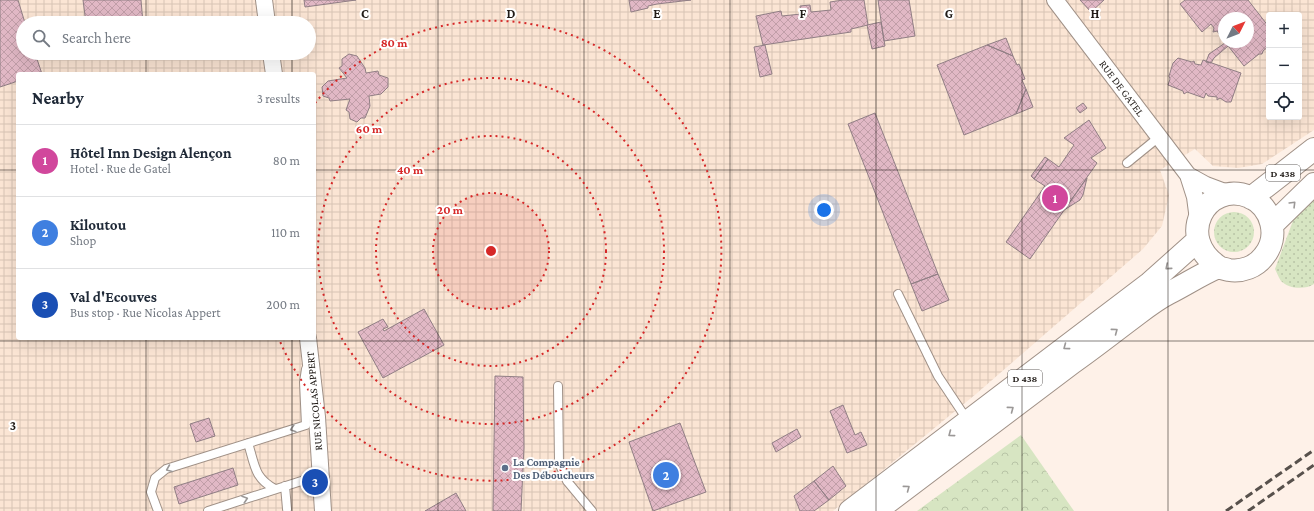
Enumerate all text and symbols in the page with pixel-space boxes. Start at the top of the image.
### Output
text: C [361,6,369,21]
text: D [507,6,516,21]
text: E [653,6,661,21]
text: F [800,6,807,21]
text: G [945,6,953,21]
text: H [1091,6,1100,21]
north arrow [1218,12,1254,48]
map controls [1266,12,1302,120]
button: + [1266,12,1302,48]
search box [16,16,316,60]
icon: search [30,27,52,49]
text: Search here [62,30,131,46]
text: 80 m [381,36,408,50]
button: − [1266,48,1302,84]
street label: RUE DE GATEL [1097,58,1147,119]
button: locate [1266,84,1302,120]
text: Nearby [32,89,84,108]
text: 3 results [257,91,300,106]
text: 60 m [356,122,383,136]
text: Hôtel Inn Design Alençon [70,145,232,161]
text: 1 [43,153,47,168]
text: 80 m [273,153,300,168]
text: Hotel · Rue de Gatel [70,161,171,176]
text: 40 m [397,163,424,177]
road number: D 438 [1266,165,1300,181]
pin: 1 [1042,183,1068,213]
your location [814,200,834,220]
one-way arrow [1288,202,1296,209]
text: 20 m [437,203,464,217]
text: Kiloutou [70,217,126,233]
text: 2 [42,225,48,240]
text: 110 m [271,225,300,240]
text: Shop [70,233,96,248]
centre of rings [484,244,498,258]
one-way arrow [1165,262,1173,270]
text: Val d'Ecouves [70,289,157,305]
text: 3 [42,297,48,312]
text: 200 m [266,297,300,312]
text: Bus stop · Rue Nicolas Appert [70,305,221,320]
one-way arrow [1111,329,1118,336]
one-way arrow [1063,342,1070,349]
street label: RUE NICOLAS APPERT [304,351,324,451]
road number: D 438 [1008,370,1042,386]
one-way arrow [1007,407,1014,414]
text: 3 [10,418,16,433]
one-way arrow [289,424,296,433]
one-way arrow [948,429,955,437]
place label: La Compagnie Des Déboucheurs [513,456,595,481]
pin: 2 [653,460,679,490]
marker: La Compagnie Des Déboucheurs [500,463,510,473]
one-way arrow [166,464,173,472]
pin: 3 [302,467,328,497]
one-way arrow [903,485,910,492]
one-way arrow [241,495,248,504]

